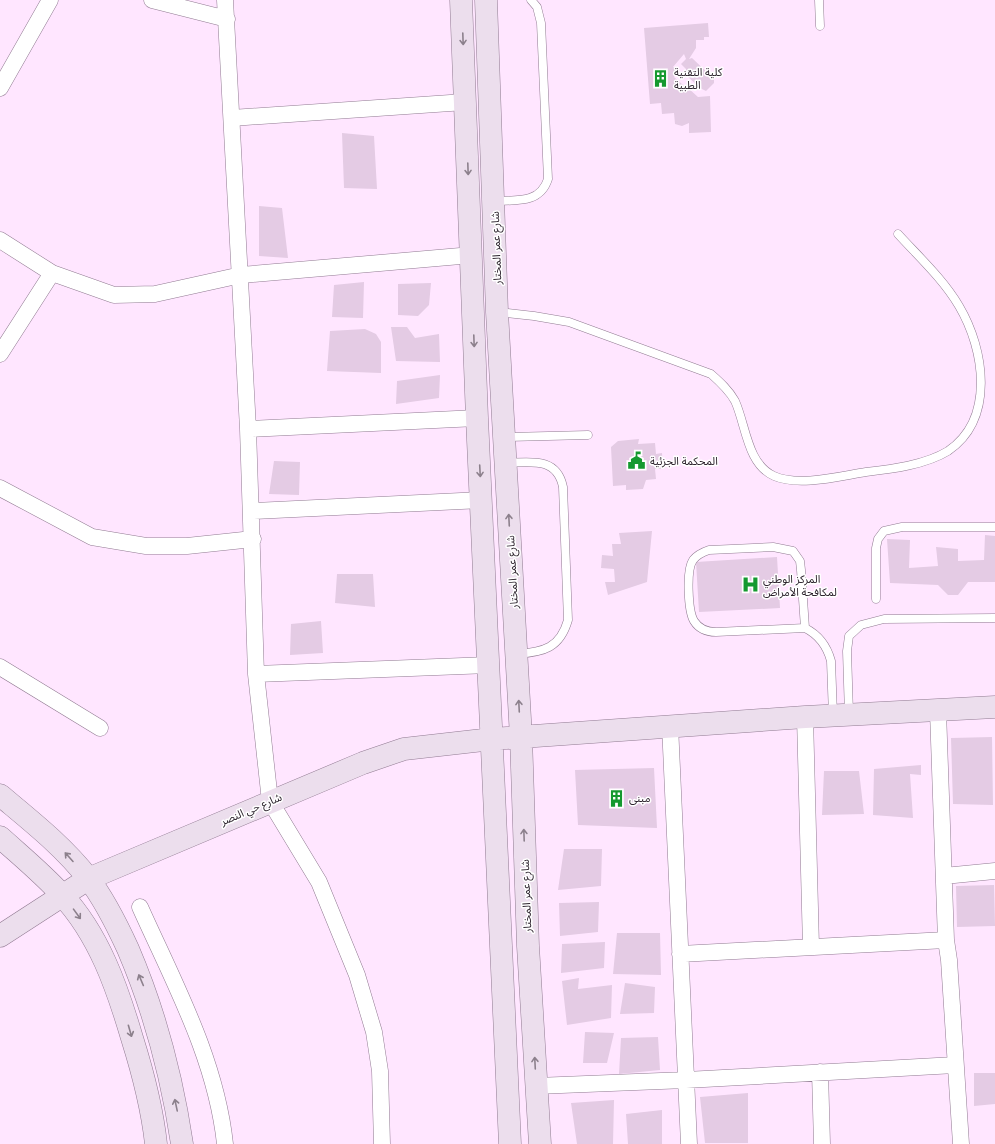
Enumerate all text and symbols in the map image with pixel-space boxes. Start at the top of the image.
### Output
one-way arrow [459,32,466,45]
place label: كلية التقنية الطبية [674,66,723,92]
building icon: كلية التقنية الطبية [651,68,671,88]
one-way arrow [465,162,472,175]
street label: شارع عمر المختار [489,211,505,286]
one-way arrow [470,334,478,347]
public building icon: المحكمة الجزئية [627,451,647,471]
place label: المحكمة الجزئية [650,455,718,468]
one-way arrow [477,464,484,477]
one-way arrow [505,514,513,527]
street label: شارع عمر المختار [504,535,522,610]
place label: المركز الوطني لمكافحة الأمراض [763,573,837,599]
hospital icon: المركز الوطني لمكافحة الأمراض [740,575,760,595]
one-way arrow [516,700,523,713]
building icon: مبنى [606,788,626,808]
street label: شارع حي النصر [218,791,285,831]
place label: مبنى [629,792,651,805]
one-way arrow [520,829,528,842]
one-way arrow [64,852,73,862]
street label: شارع عمر المختار [519,859,535,934]
one-way arrow [72,908,81,919]
one-way arrow [137,975,144,987]
one-way arrow [127,1025,134,1038]
one-way arrow [531,1057,538,1070]
one-way arrow [171,1099,179,1112]

